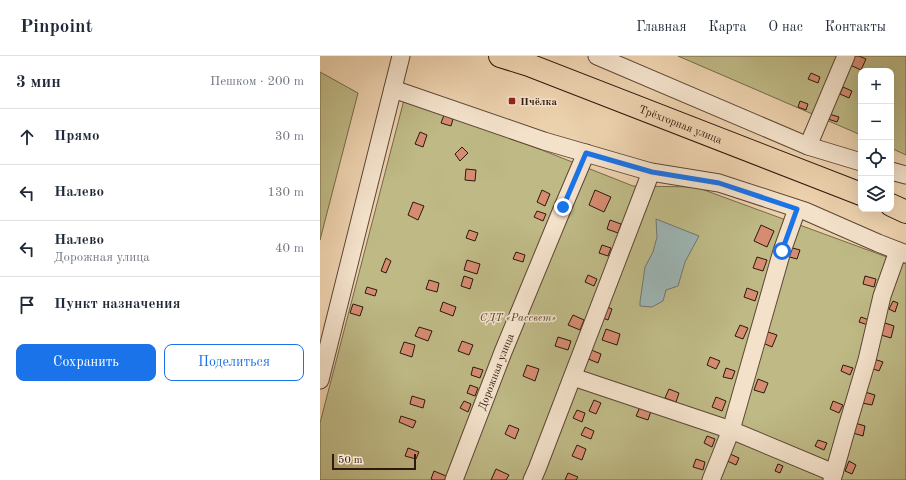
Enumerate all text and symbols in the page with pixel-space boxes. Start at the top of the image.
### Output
text: Pinpoint [20,18,93,37]
text: Главная [636,20,686,34]
text: Карта [708,20,746,34]
text: О нас [768,20,803,34]
text: Контакты [825,20,886,34]
map controls [858,68,894,212]
button: + [858,68,894,104]
text: 3 мин [16,74,61,91]
text: Пешком · 200 m [210,75,304,88]
marker: Пчёлка [507,96,517,106]
place label: Пчёлка [520,97,557,108]
street label: Трёхгорная улица [637,104,724,147]
button: − [858,104,894,140]
icon: ahead [16,126,38,148]
text: Прямо [54,129,100,144]
text: 30 m [275,130,304,143]
button: locate [858,140,894,176]
button: layers [858,176,894,212]
icon: left [16,182,38,204]
text: Налево [54,185,104,200]
text: 130 m [267,186,304,199]
route end [554,198,572,216]
text: Налево [54,233,104,248]
icon: left [16,238,38,260]
text: 40 m [275,242,304,255]
route start [773,242,791,260]
text: Дорожная улица [54,251,150,264]
icon: arrive [16,294,38,316]
text: Пункт назначения [54,297,181,312]
park label: СДТ «Рассвет» [480,313,556,324]
street label: Дорожная улица [477,332,517,412]
button: Сохранить [16,344,156,381]
button: Поделиться [164,344,304,381]
scale bar [332,452,416,471]
text: 50 m [338,455,363,466]

